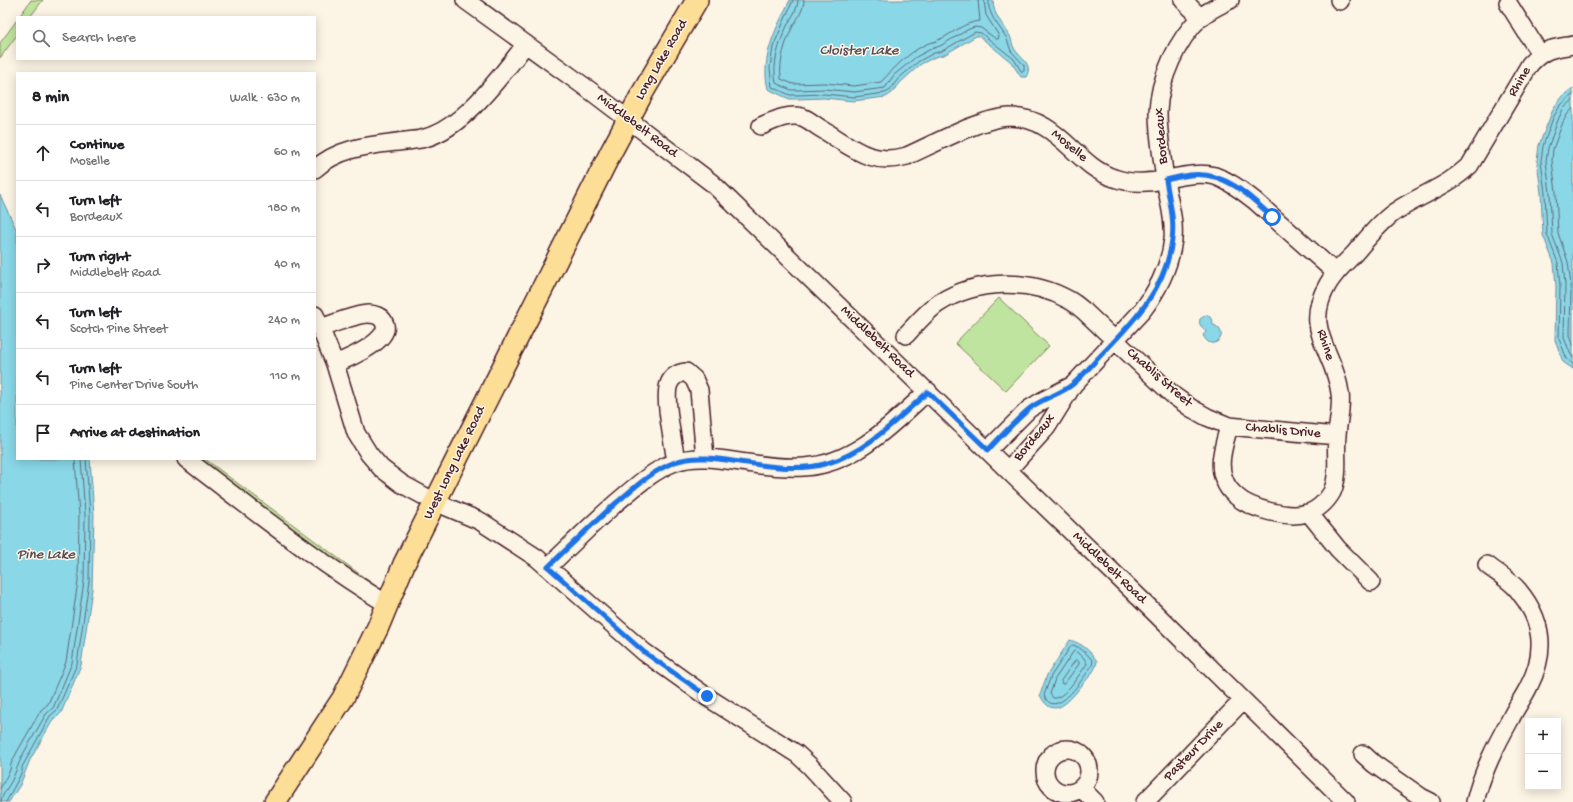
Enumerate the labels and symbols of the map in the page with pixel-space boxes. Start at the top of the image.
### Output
street label: Long Lake Road [632,15,693,103]
water label: Cloister Lake [820,42,900,60]
street label: Rhine [1505,63,1536,100]
street label: Middlebelt Road [593,90,682,163]
street label: Bordeaux [1152,107,1173,166]
street label: Moselle [1047,126,1091,167]
route start [1263,208,1281,226]
street label: Middlebelt Road [836,302,919,383]
street label: Rhine [1312,327,1338,363]
street label: Chablis Street [1122,345,1197,412]
street label: West Long Lake Road [420,402,491,522]
street label: Bordeaux [1010,410,1060,466]
street label: Chablis Drive [1245,419,1322,443]
street label: Middlebelt Road [1068,528,1151,609]
water label: Pine Lake [17,546,76,564]
route end [698,687,716,705]
street label: Pasteur Drive [1160,716,1228,786]

